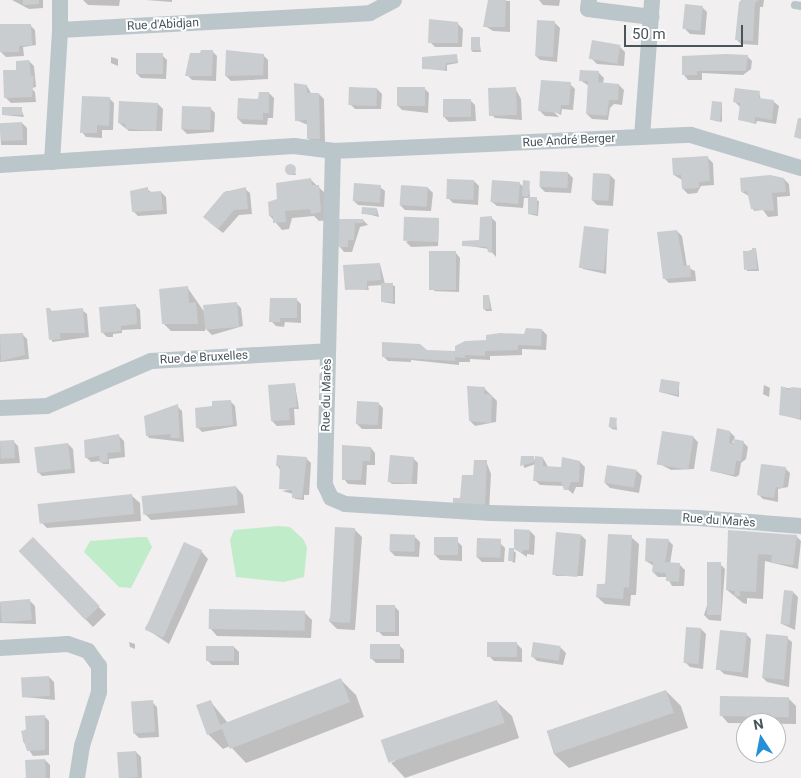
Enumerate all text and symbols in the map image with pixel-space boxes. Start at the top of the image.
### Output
scale bar [626,15,745,47]
street label: Rue d'Abidjan [127,16,199,34]
text: 50 m [632,25,666,43]
street label: Rue André Berger [522,131,616,151]
street label: Rue de Bruxelles [160,349,248,367]
street label: Rue du Marès [319,358,335,432]
street label: Rue du Marès [682,511,756,531]
north arrow [736,713,786,763]
text: N [752,715,765,733]

